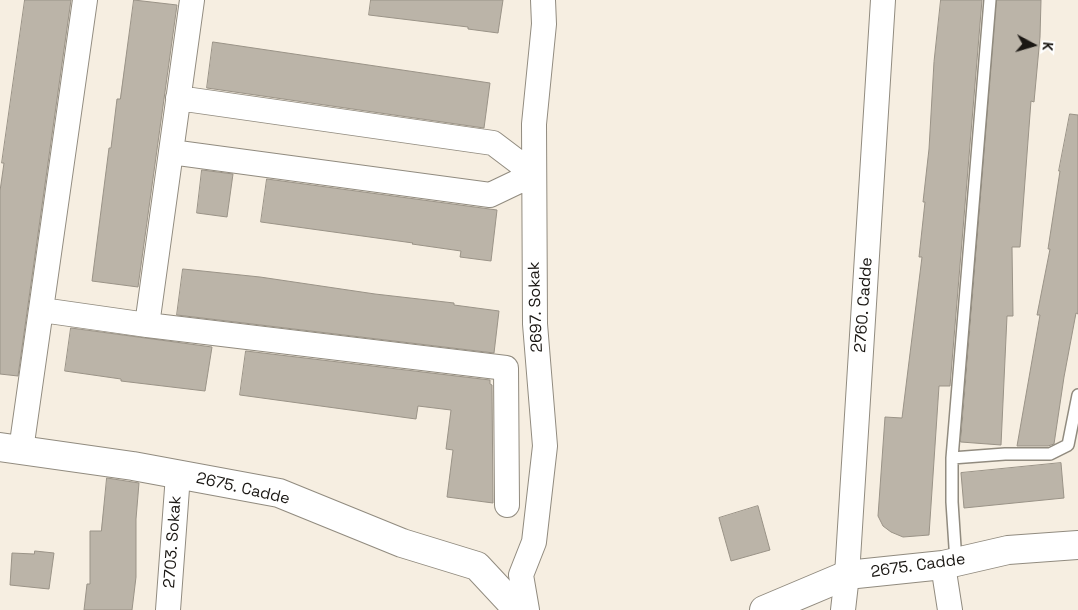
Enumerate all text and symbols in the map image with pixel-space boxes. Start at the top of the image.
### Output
north arrow [1008,20,1058,70]
text: K [1039,41,1057,52]
street label: 2760. Cadde [851,257,877,353]
street label: 2697. Sokak [525,261,547,353]
street label: 2675. Cadde [194,469,292,509]
street label: 2703. Sokak [160,495,186,589]
street label: 2675. Cadde [869,550,967,582]

